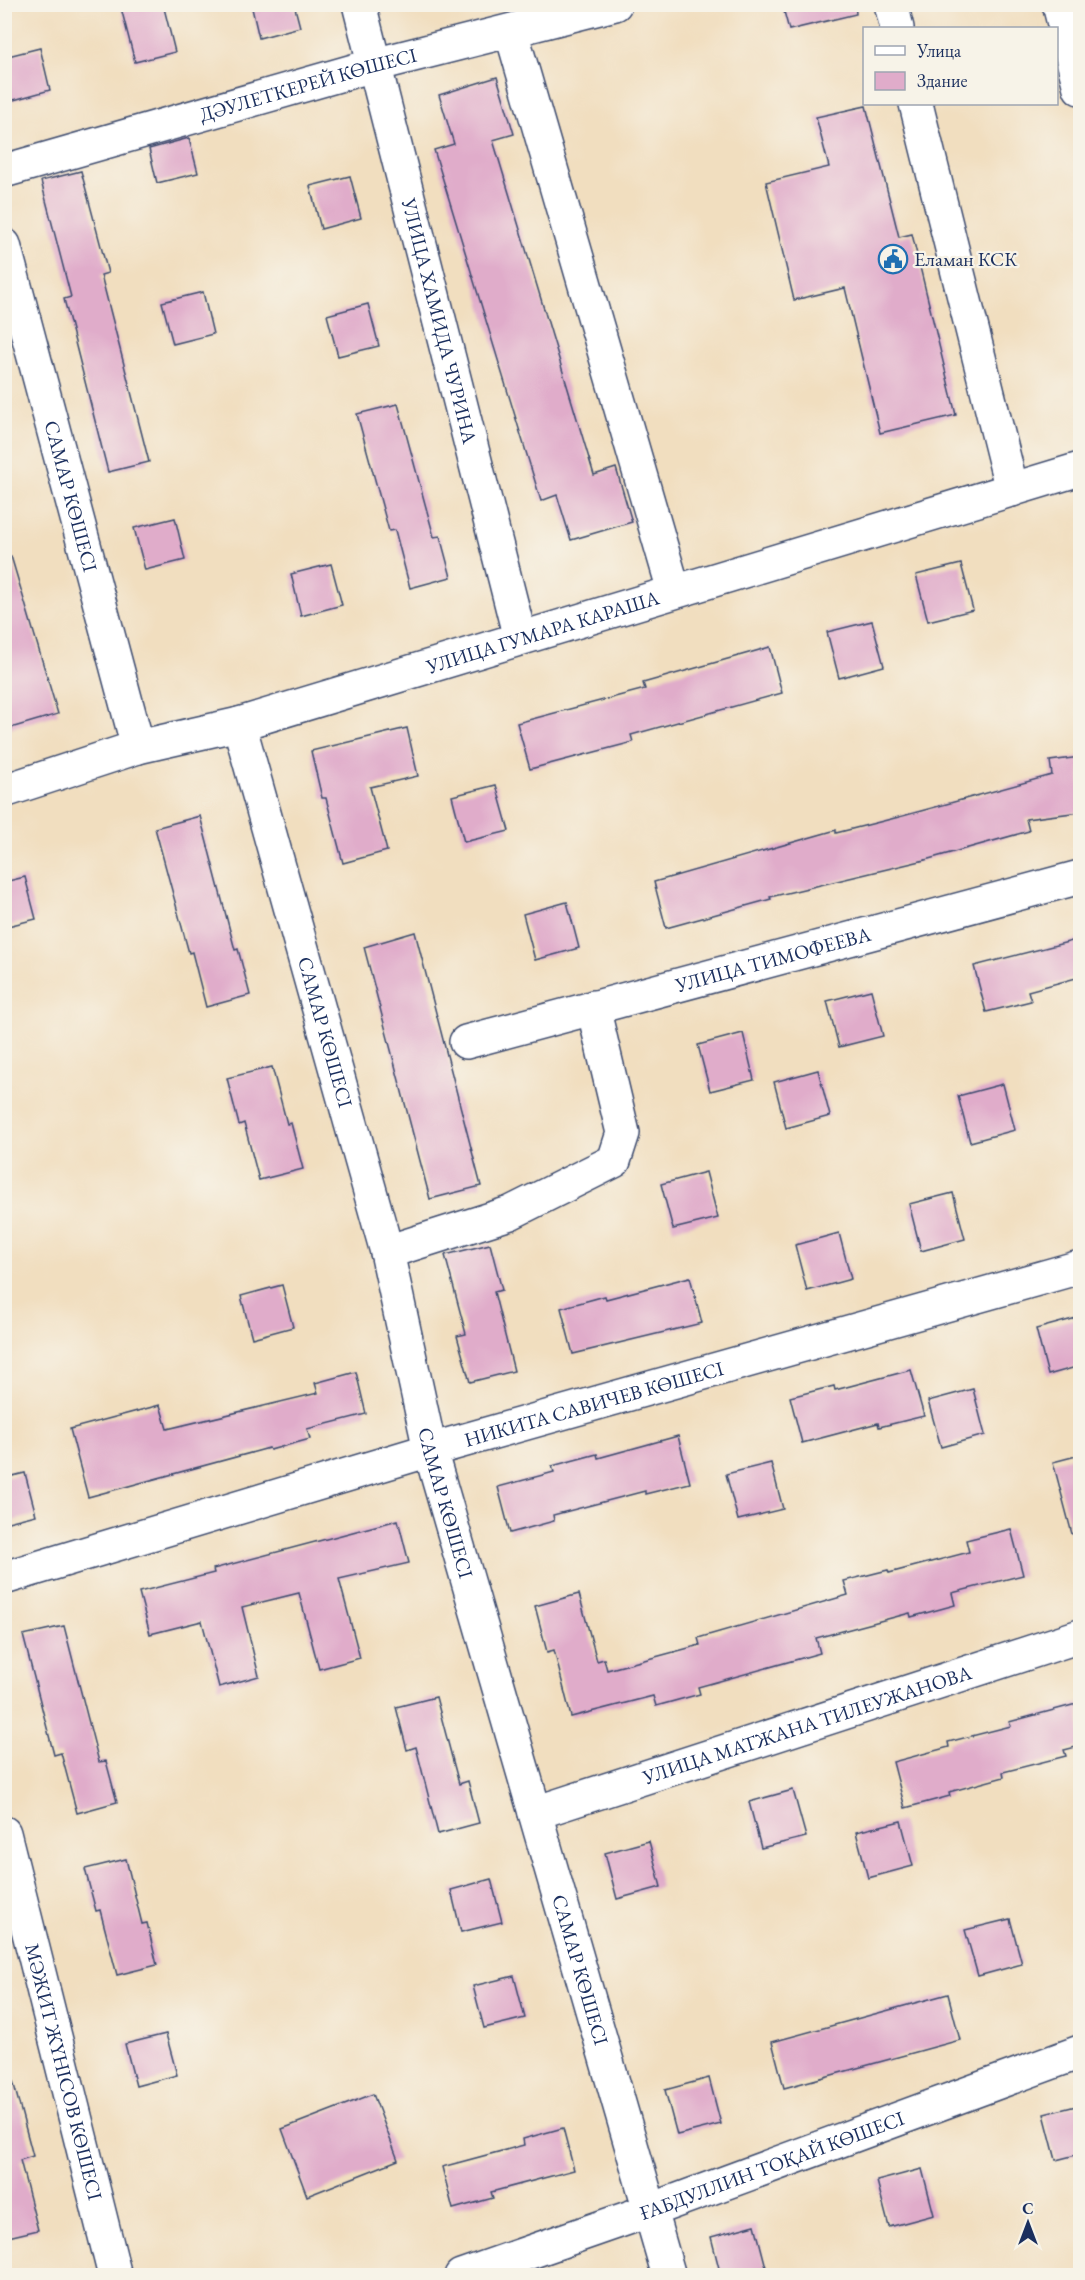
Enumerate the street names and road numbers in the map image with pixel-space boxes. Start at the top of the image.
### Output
street label: ДӘУЛЕТКЕРЕЙ КӨШЕСІ [196,42,419,127]
street label: УЛИЦА ХАМИДА ЧУРИНА [396,194,483,447]
street label: САМАР КӨШЕСІ [38,418,104,575]
street label: УЛИЦА ГУМАРА КАРАША [422,584,662,680]
street label: УЛИЦА ТИМОФЕЕВА [672,921,874,998]
street label: САМАР КӨШЕСІ [292,954,359,1111]
street label: НИКИТА САВИЧЕВ КӨШЕСІ [461,1355,727,1453]
street label: САМАР КӨШЕСІ [412,1425,479,1581]
street label: УЛИЦА МАТЖАНА ТИЛЕУЖАНОВА [638,1659,975,1790]
street label: САМАР КӨШЕСІ [546,1891,615,2048]
street label: МӘЖИТ ЖҮНІСОВ КӨШЕСІ [19,1941,109,2203]
street label: ҒАБДУЛЛИН ТОҚАЙ КӨШЕСІ [636,2105,908,2226]

